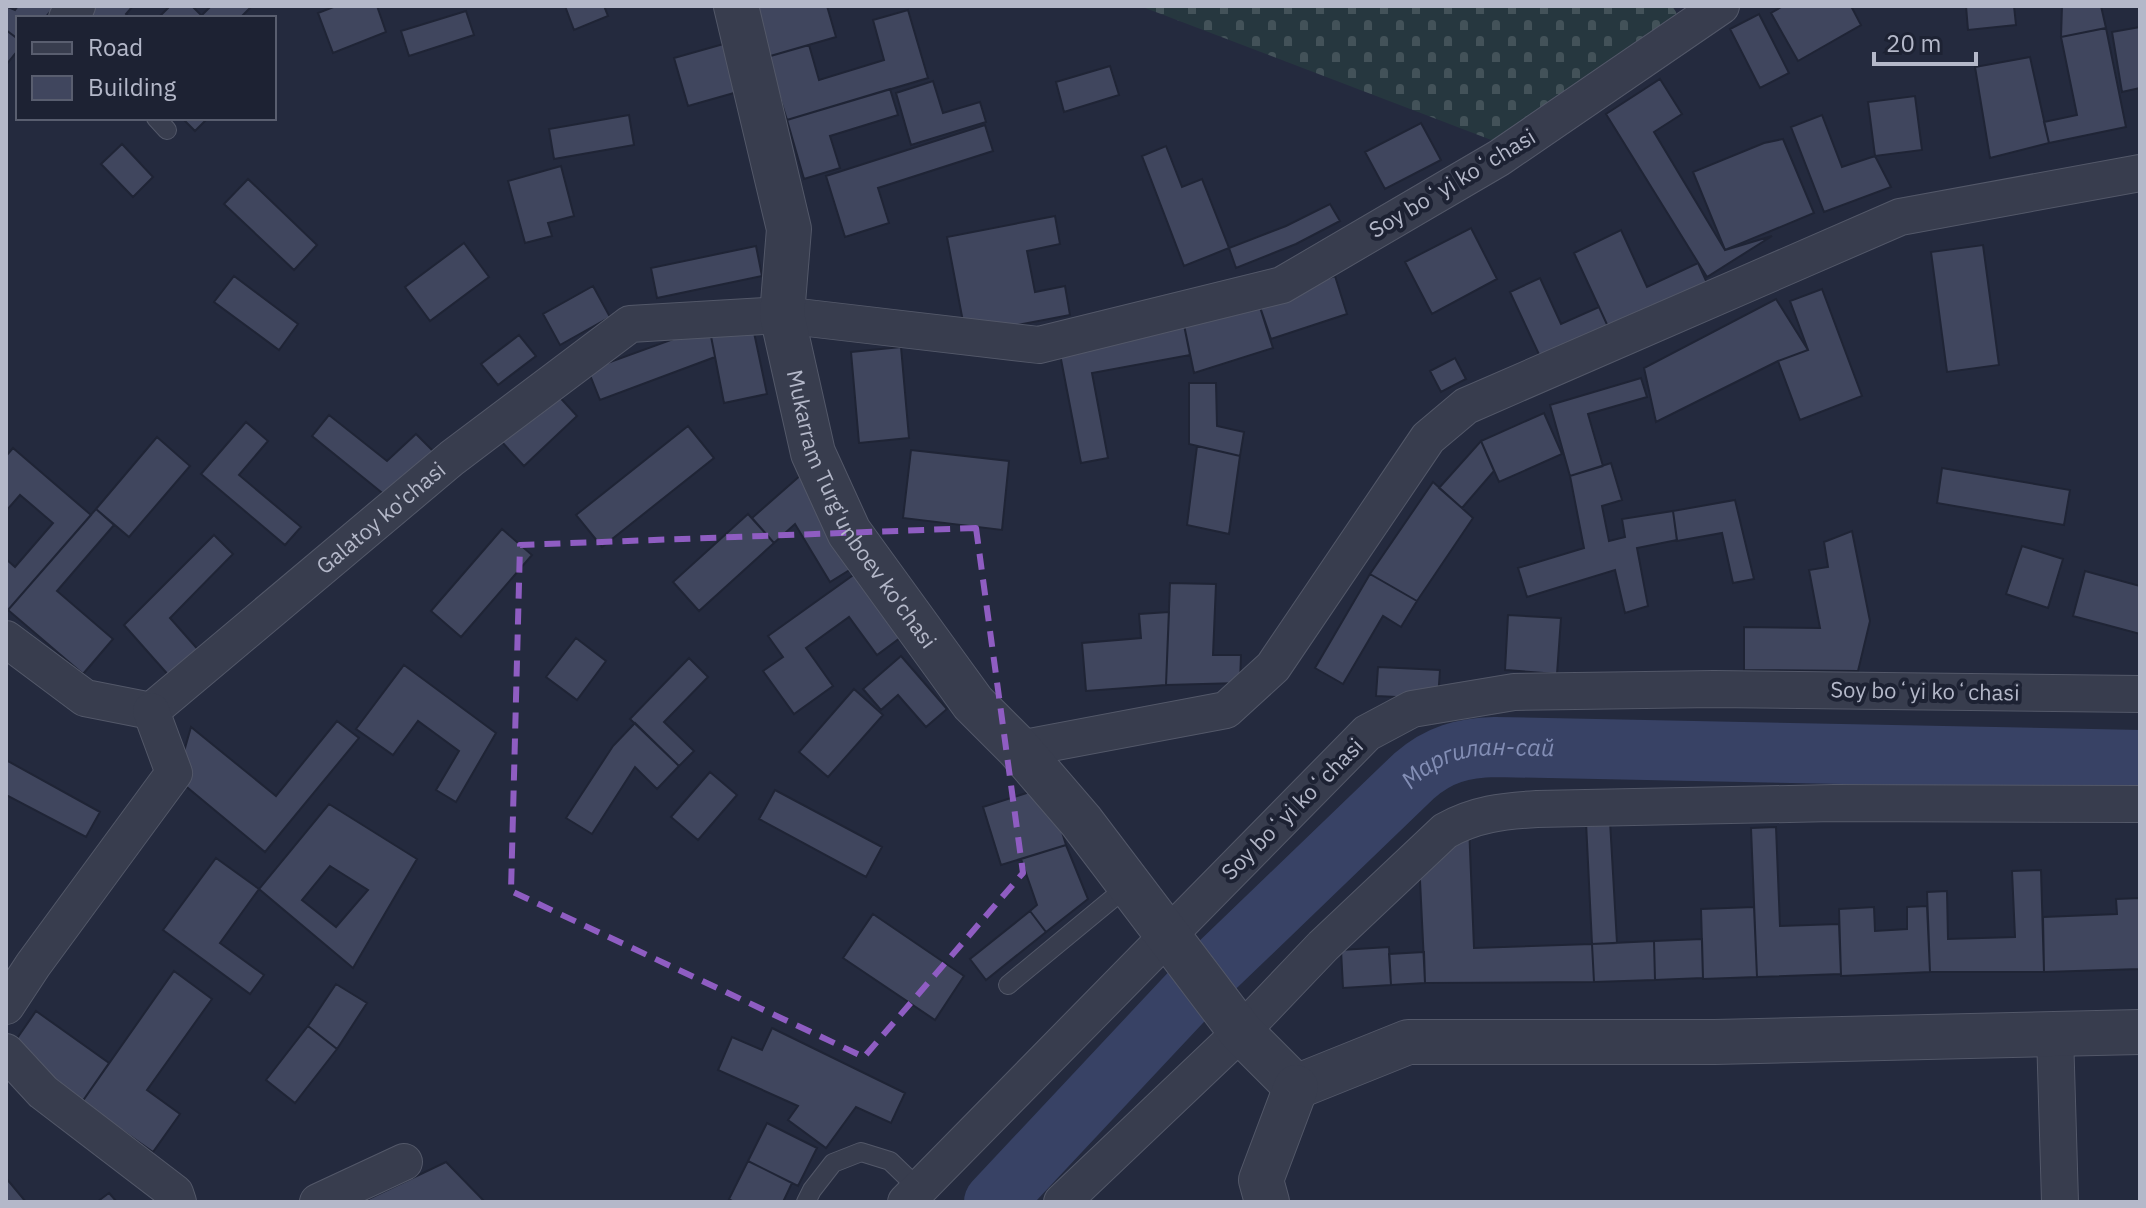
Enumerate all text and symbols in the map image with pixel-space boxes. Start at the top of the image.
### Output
legend [16,16,276,120]
scale bar [1874,16,1976,66]
text: 20 m [1886,27,1941,59]
text: Road [88,31,143,63]
text: Building [88,71,176,103]
street label: Soy boʻyi koʻchasi [1363,121,1540,244]
street label: Mukarram Turg'unboev ko'chasi [781,367,944,654]
street label: Galatoy ko'chasi [310,455,451,580]
street label: Soy boʻyi koʻchasi [1830,674,2020,707]
water label: Маргилан-сай [1393,730,1555,795]
street label: Soy boʻyi koʻchasi [1214,731,1369,886]

